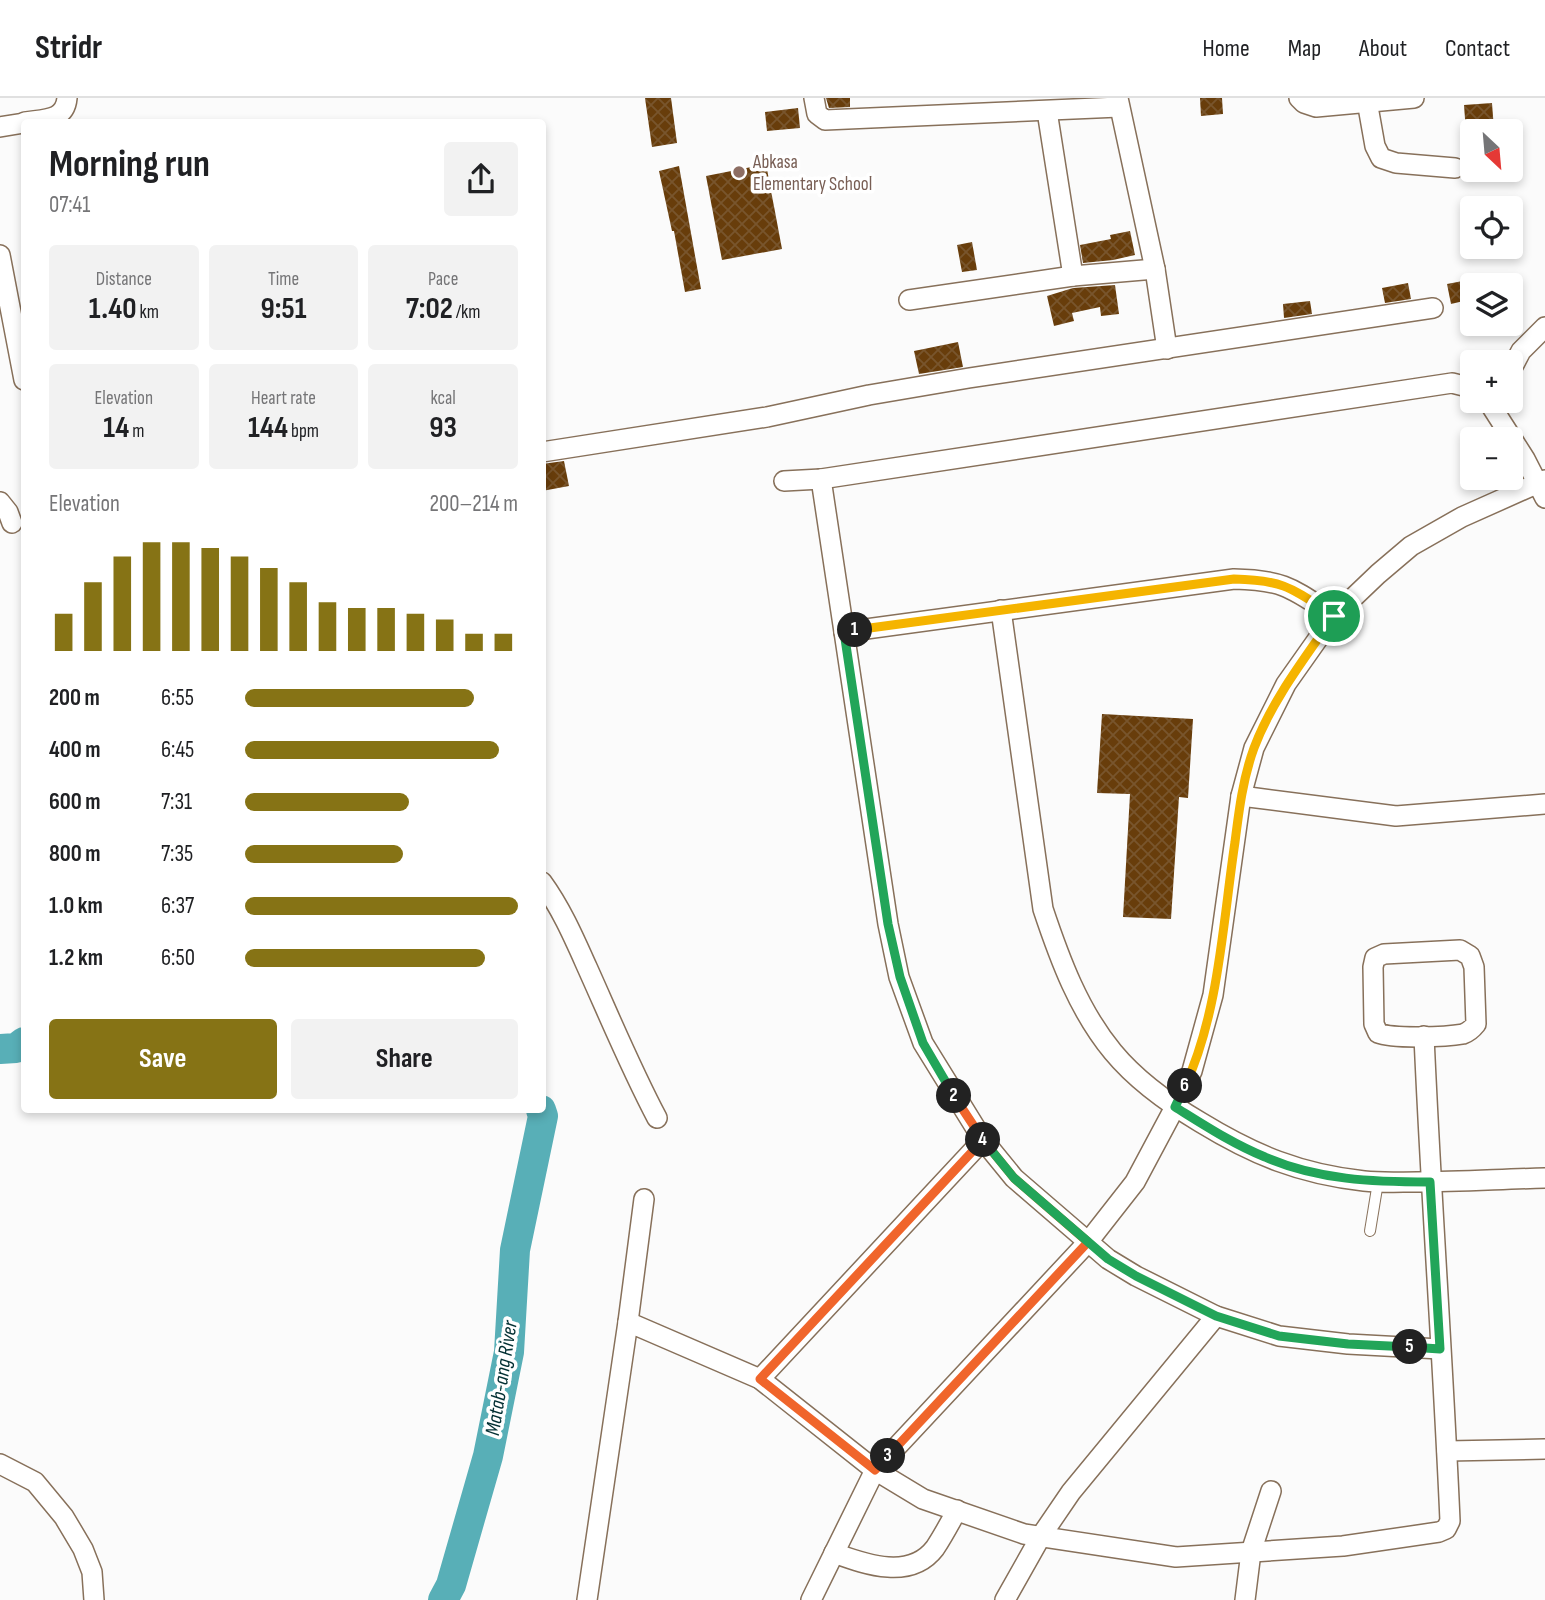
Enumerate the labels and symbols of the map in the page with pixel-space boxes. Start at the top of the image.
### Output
north arrow [1460,119,1522,182]
place label: Abkasa Elementary School [752,151,872,196]
marker: Abkasa Elementary School [731,164,747,180]
pin [1304,586,1364,646]
pin: 1 [838,612,872,648]
pin: 6 [1168,1068,1202,1104]
pin: 2 [936,1079,972,1114]
pin: 4 [965,1122,1000,1158]
water label: Matab-ang River [480,1318,523,1437]
pin: 5 [1392,1330,1428,1364]
pin: 3 [870,1438,906,1474]

